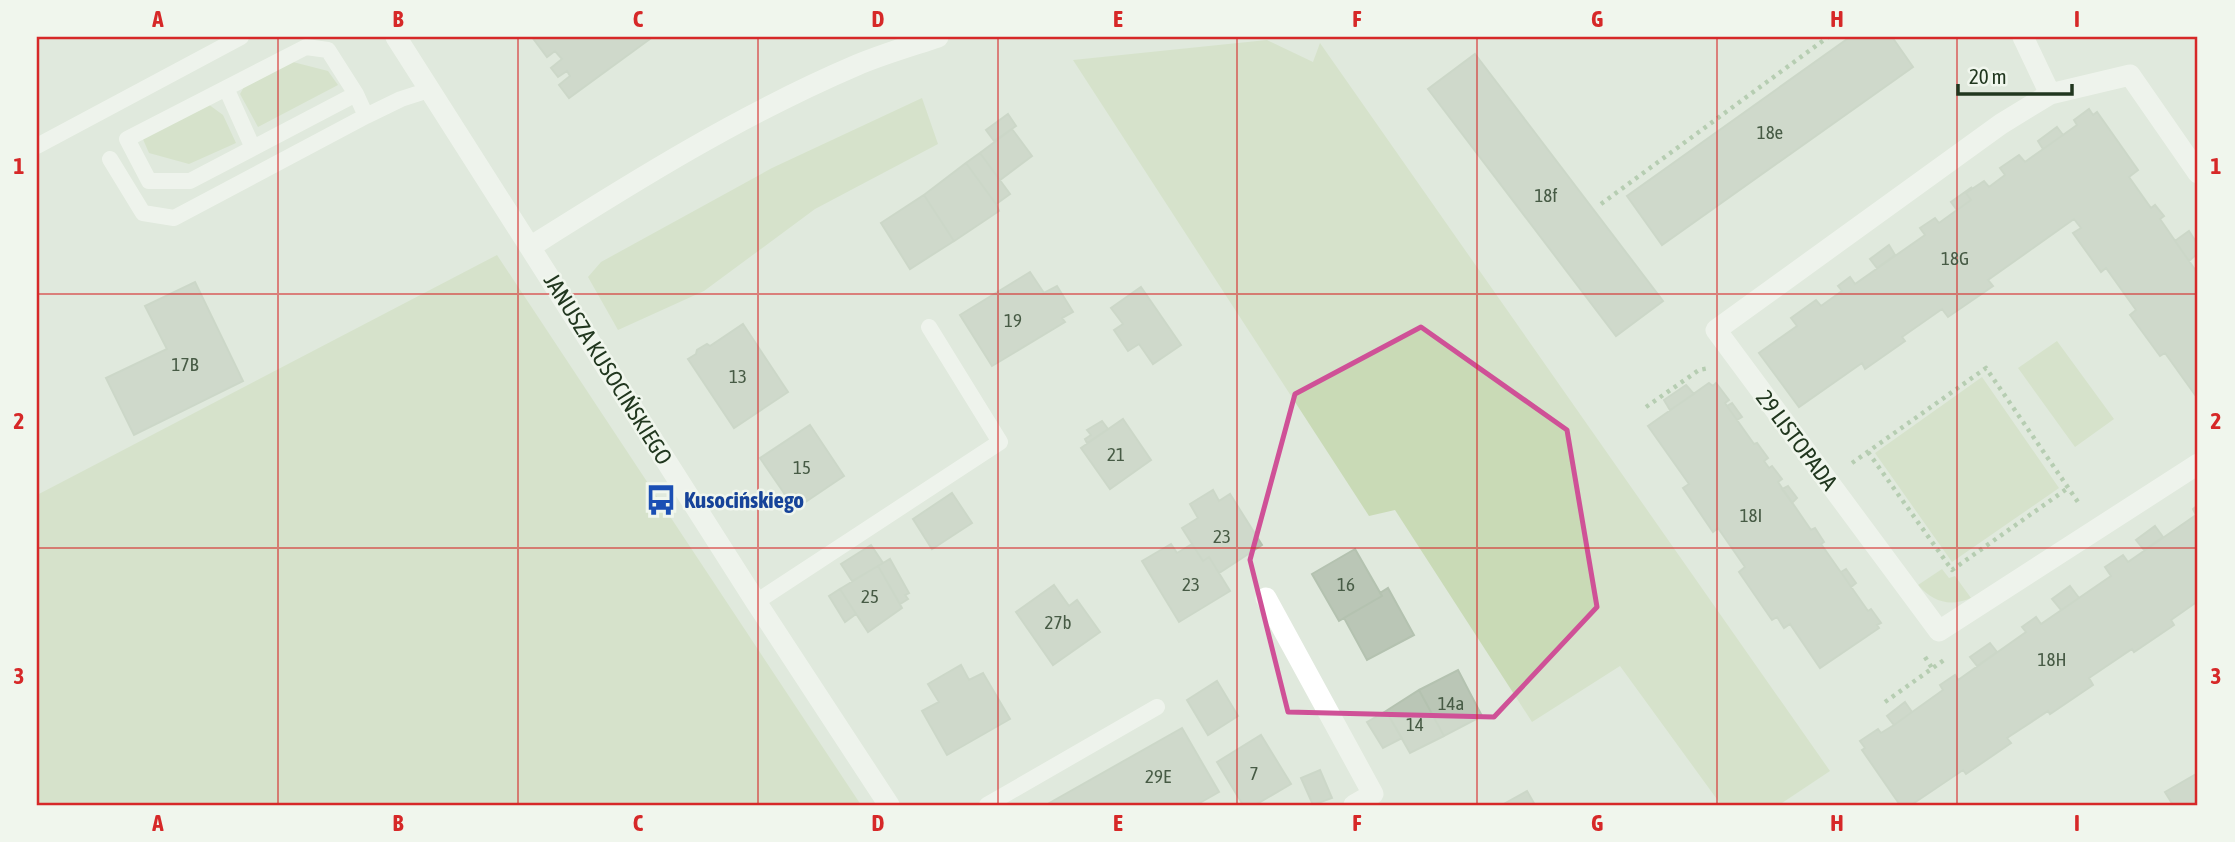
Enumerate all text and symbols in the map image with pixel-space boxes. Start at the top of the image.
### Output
text: A [151,6,164,32]
text: B [393,6,404,32]
text: C [633,6,644,32]
text: D [872,6,885,32]
text: E [1113,6,1123,32]
text: F [1352,6,1362,32]
text: G [1591,6,1603,32]
text: H [1830,6,1844,32]
text: I [2074,6,2080,32]
scale bar [1958,52,2072,96]
text: 20 m [1969,64,2007,88]
house number: 18e [1757,121,1783,143]
text: 1 [14,153,25,179]
text: 1 [2211,153,2222,179]
house number: 18f [1534,184,1558,206]
house number: 18G [1941,247,1969,269]
street label: JANUSZA KUSOCIŃSKIEGO [539,269,677,469]
house number: 19 [1004,309,1022,331]
house number: 17B [172,353,198,375]
house number: 13 [729,365,747,387]
street label: 29 LISTOPADA [1751,385,1843,496]
text: 2 [14,408,24,434]
text: 2 [2211,408,2221,434]
house number: 21 [1107,443,1125,465]
house number: 15 [793,456,811,478]
bus stop icon: Kusocińskiego [644,483,678,517]
place label: Kusocińskiego [684,487,804,513]
house number: 18I [1740,504,1762,526]
house number: 23 [1213,525,1231,547]
house number: 23 [1182,573,1200,595]
house number: 16 [1337,573,1355,595]
house number: 25 [861,585,879,607]
house number: 27b [1045,611,1071,633]
house number: 18H [2038,648,2066,670]
text: 3 [14,663,24,689]
text: 3 [2211,663,2221,689]
house number: 14a [1438,692,1464,714]
house number: 14 [1406,713,1424,735]
house number: 7 [1250,762,1258,784]
house number: 29E [1145,765,1171,787]
text: A [151,810,164,836]
text: B [393,810,404,836]
text: C [633,810,644,836]
text: D [872,810,885,836]
text: E [1113,810,1123,836]
text: F [1352,810,1362,836]
text: G [1591,810,1603,836]
text: H [1830,810,1844,836]
text: I [2074,810,2080,836]

